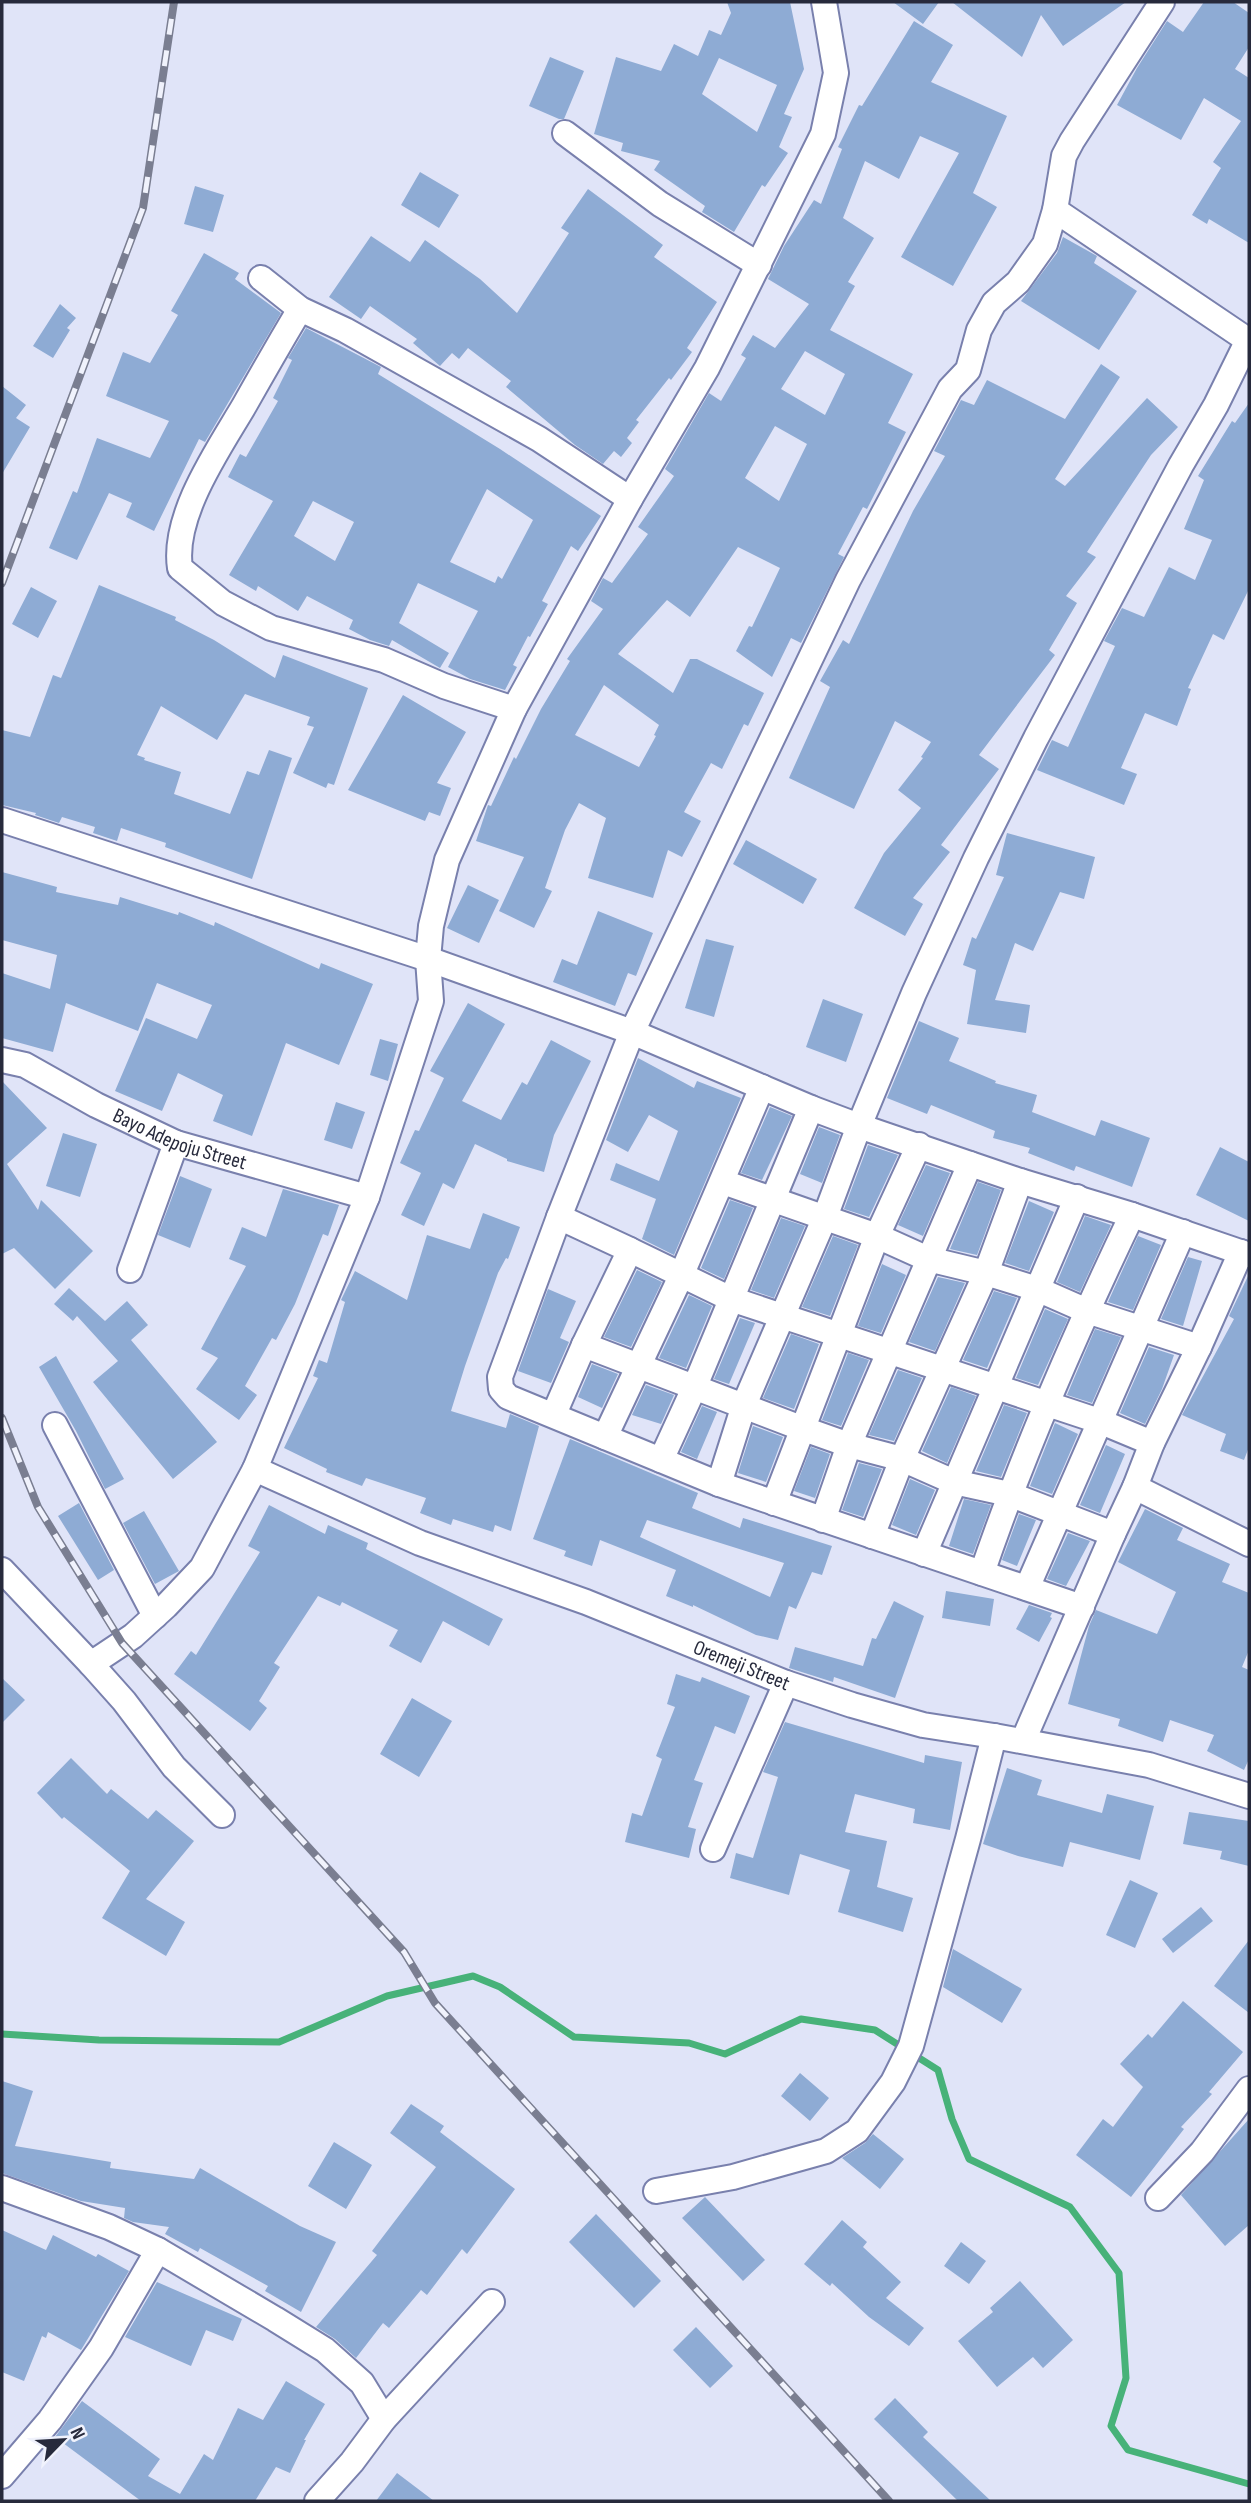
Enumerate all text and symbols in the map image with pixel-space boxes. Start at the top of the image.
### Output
street label: Bayo Adepoju Street [109,1103,249,1175]
street label: Oremeji Street [690,1635,793,1696]
north arrow [28,2405,98,2475]
text: N [64,2424,90,2443]

